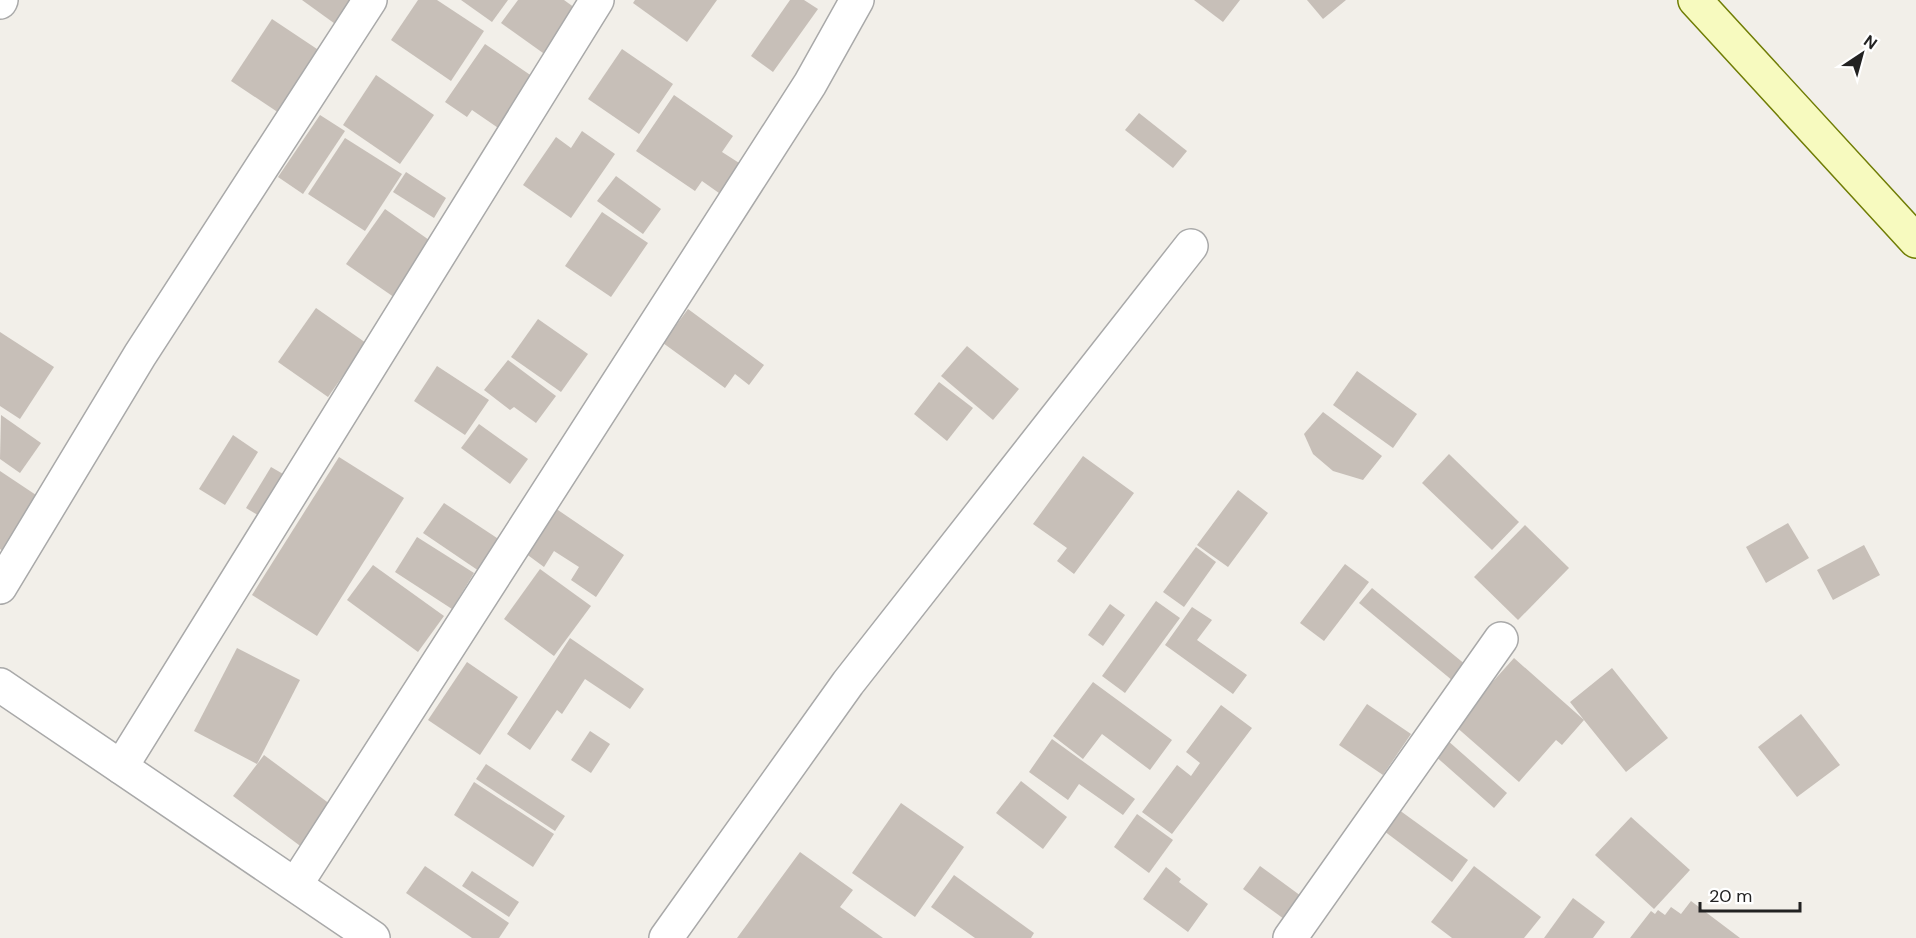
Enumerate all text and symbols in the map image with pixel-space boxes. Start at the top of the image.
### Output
north arrow [1832,24,1892,84]
text: N [1860,30,1881,54]
scale bar [1700,875,1800,913]
text: 20 m [1709,884,1752,908]

